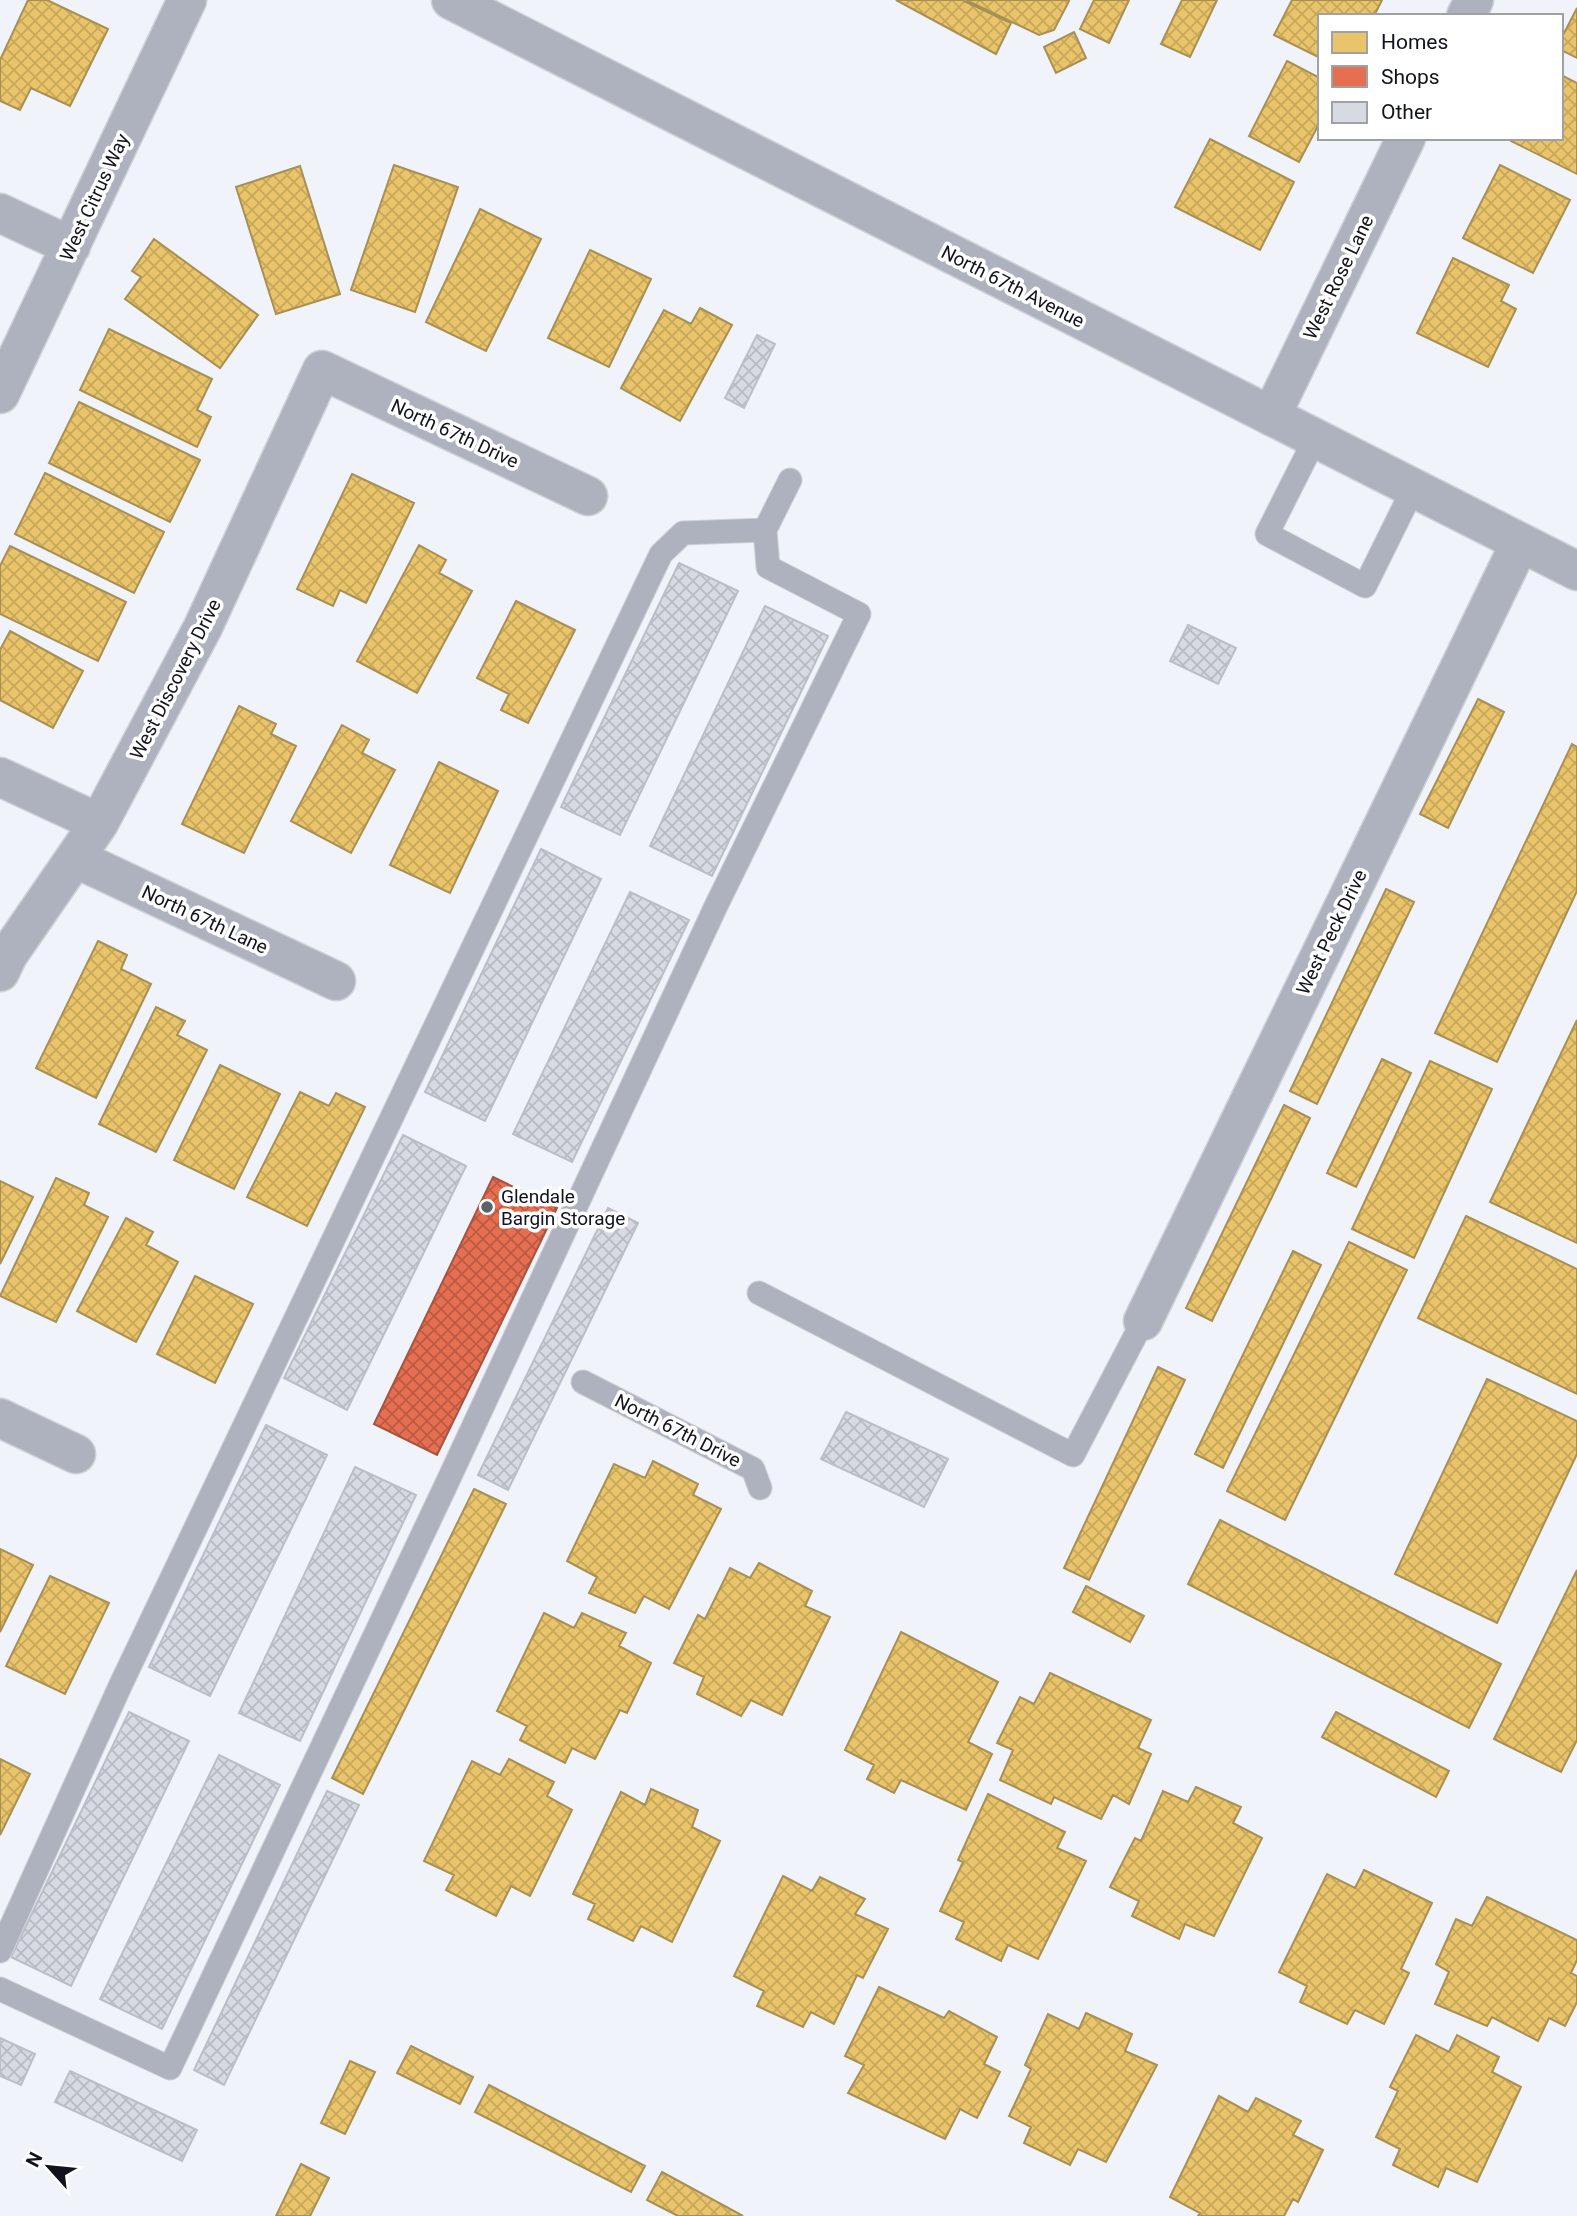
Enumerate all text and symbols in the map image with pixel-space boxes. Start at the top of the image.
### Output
legend [1318,14,1563,140]
text: Homes [1381,30,1448,54]
text: Shops [1381,65,1440,89]
text: Other [1381,100,1432,124]
street label: West Citrus Way [55,130,134,264]
street label: West Rose Lane [1298,211,1379,343]
street label: North 67th Avenue [937,240,1088,332]
street label: North 67th Drive [387,394,522,473]
street label: West Discovery Drive [125,595,226,763]
street label: West Peck Drive [1291,866,1372,999]
street label: North 67th Lane [138,880,272,959]
place label: Glendale Bargin Storage [501,1185,625,1230]
marker: Glendale Bargin Storage [479,1199,495,1215]
street label: North 67th Drive [611,1389,745,1472]
north arrow [14,2132,84,2202]
text: N [21,2148,48,2171]

